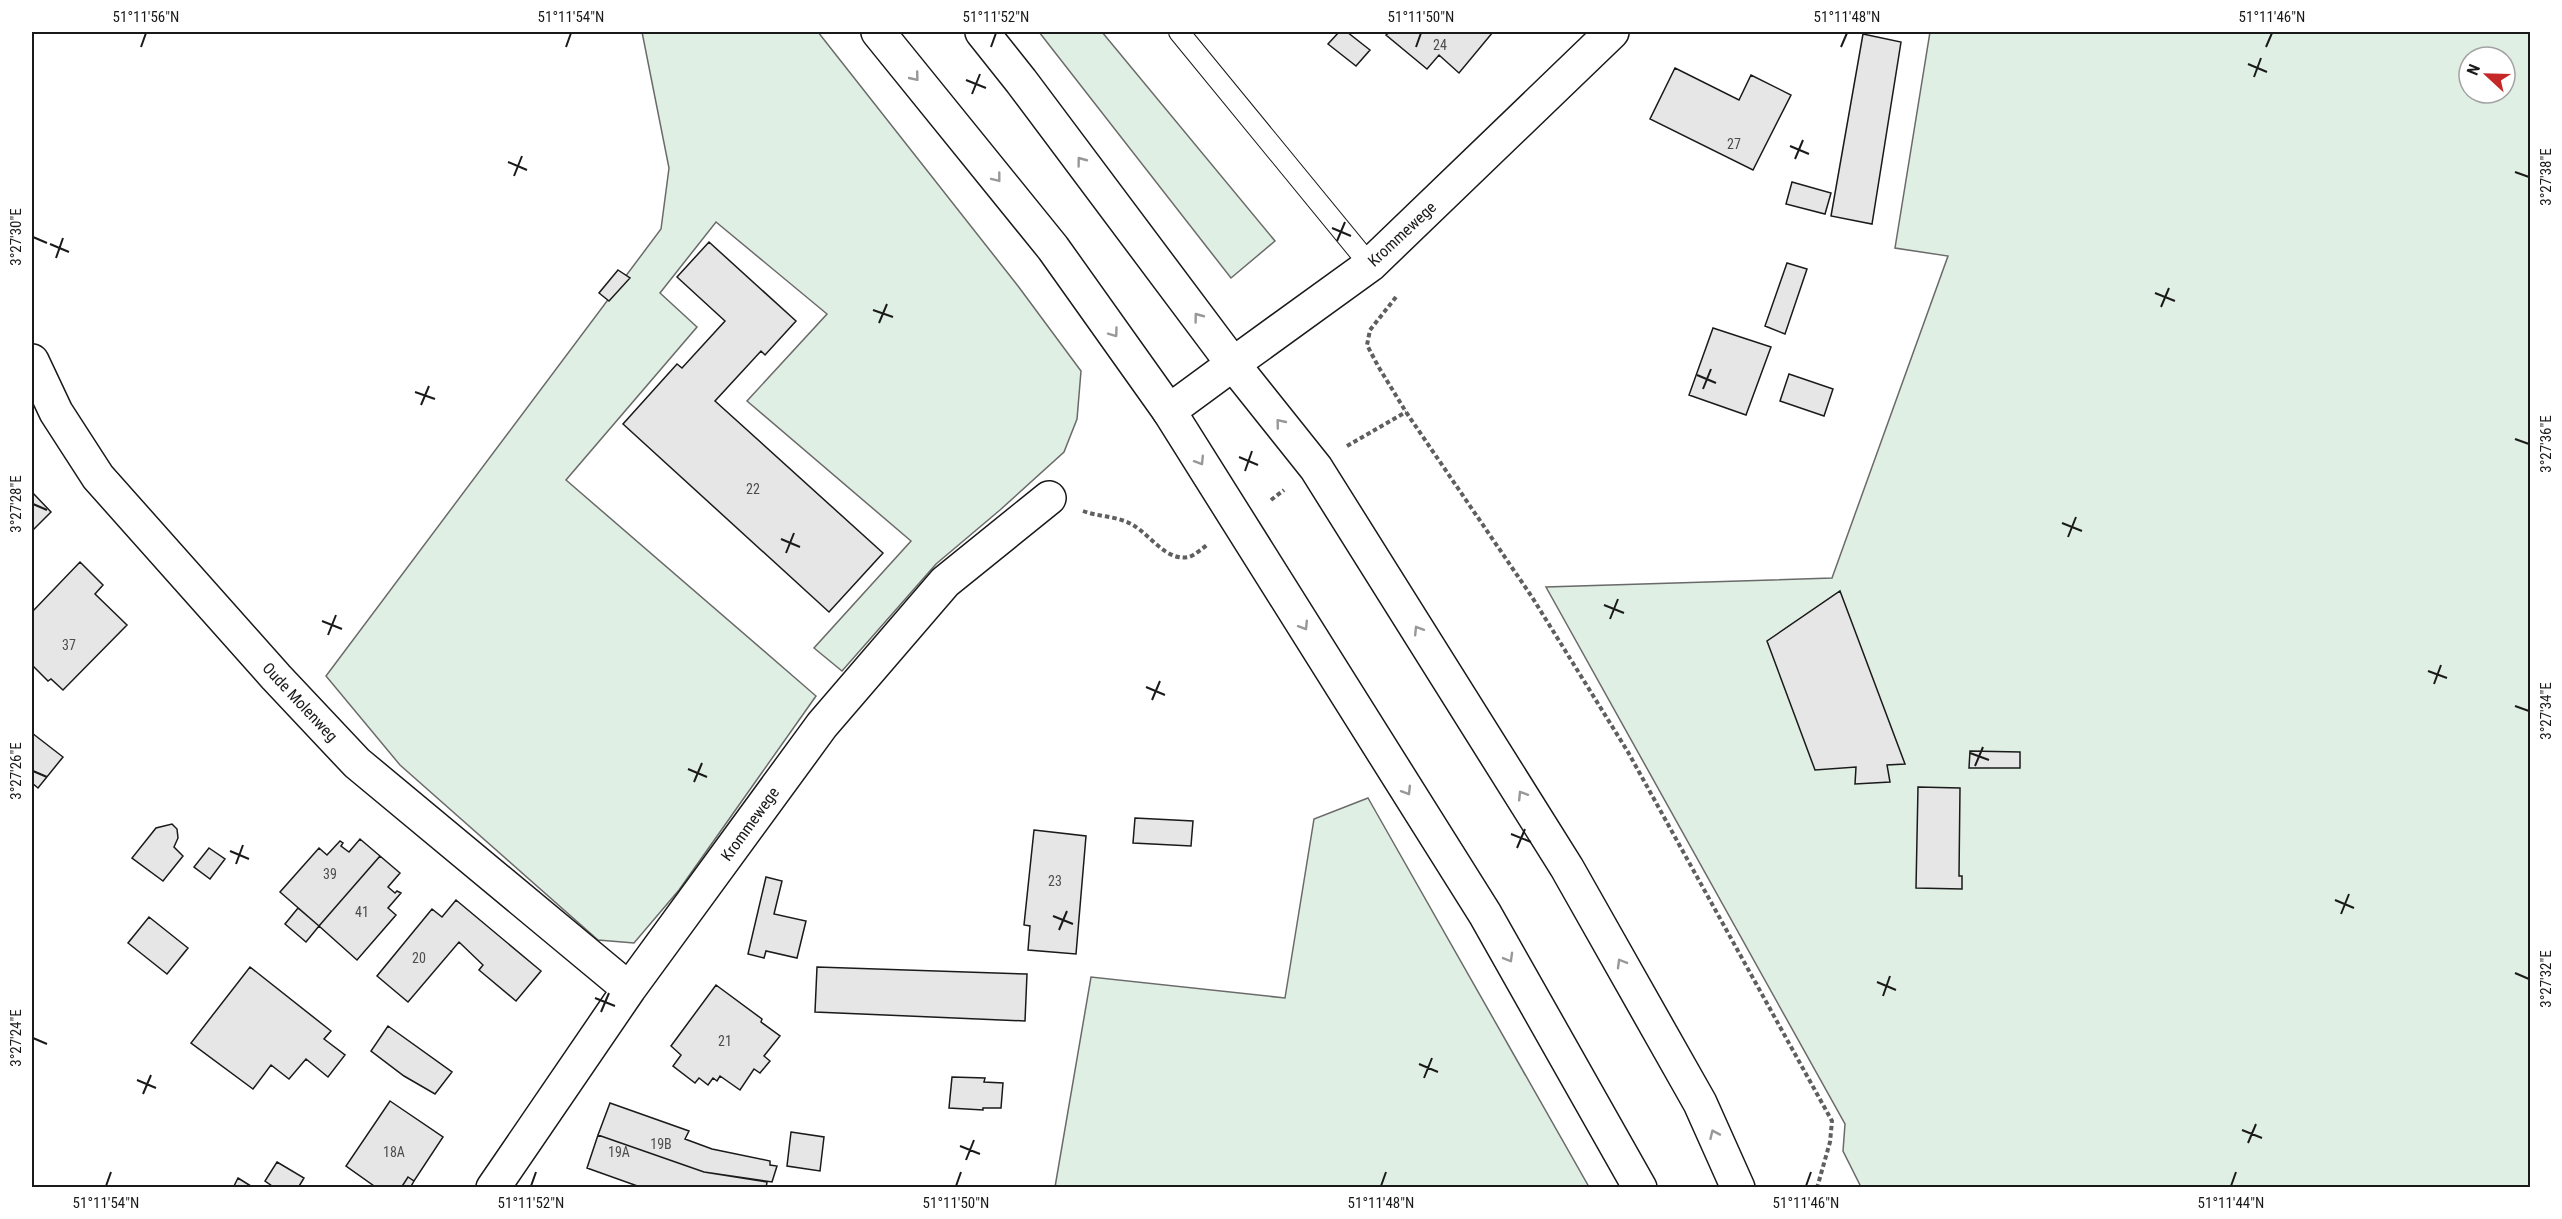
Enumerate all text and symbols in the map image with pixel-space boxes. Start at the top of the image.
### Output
text: 51°11'56"N [113,8,179,26]
text: 51°11'54"N [538,8,604,26]
text: 51°11'52"N [963,8,1029,26]
text: 51°11'50"N [1388,8,1454,26]
text: 51°11'48"N [1814,8,1880,26]
text: 51°11'46"N [2239,8,2305,26]
house number: 24 [1433,37,1447,53]
north arrow [2457,45,2517,105]
text: N [2463,61,2484,78]
one-way arrow [908,70,919,81]
house number: 27 [1727,136,1741,152]
text: 3°27'38"E [2537,148,2555,206]
one-way arrow [1077,157,1088,168]
one-way arrow [989,171,1000,182]
street label: Krommewege [1364,198,1440,270]
text: 3°27'30"E [7,208,25,266]
one-way arrow [1194,313,1205,324]
one-way arrow [1107,327,1118,338]
text: 3°27'36"E [2537,415,2555,473]
one-way arrow [1276,418,1287,429]
one-way arrow [1193,455,1205,465]
text: 3°27'28"E [7,475,25,533]
house number: 22 [746,481,760,497]
one-way arrow [1296,620,1307,631]
one-way arrow [1415,625,1426,636]
house number: 37 [62,637,76,653]
street label: Oude Molenweg [259,658,341,746]
text: 3°27'34"E [2537,682,2555,740]
text: 3°27'26"E [7,742,25,800]
street label: Krommewege [717,783,783,865]
one-way arrow [1400,785,1411,796]
one-way arrow [1517,791,1529,801]
house number: 39 [323,866,337,882]
house number: 23 [1048,873,1062,889]
house number: 41 [355,904,369,920]
house number: 20 [412,950,426,966]
text: 3°27'32"E [2537,950,2555,1008]
one-way arrow [1502,951,1514,962]
one-way arrow [1616,959,1628,969]
text: 3°27'24"E [7,1009,25,1067]
house number: 21 [718,1033,732,1049]
one-way arrow [1709,1129,1721,1140]
house number: 19B [650,1136,672,1152]
house number: 18A [383,1144,405,1160]
house number: 19A [608,1144,630,1160]
text: 51°11'54"N [73,1194,139,1212]
text: 51°11'52"N [498,1194,564,1212]
text: 51°11'50"N [923,1194,989,1212]
text: 51°11'48"N [1348,1194,1414,1212]
text: 51°11'46"N [1773,1194,1839,1212]
text: 51°11'44"N [2198,1194,2264,1212]

